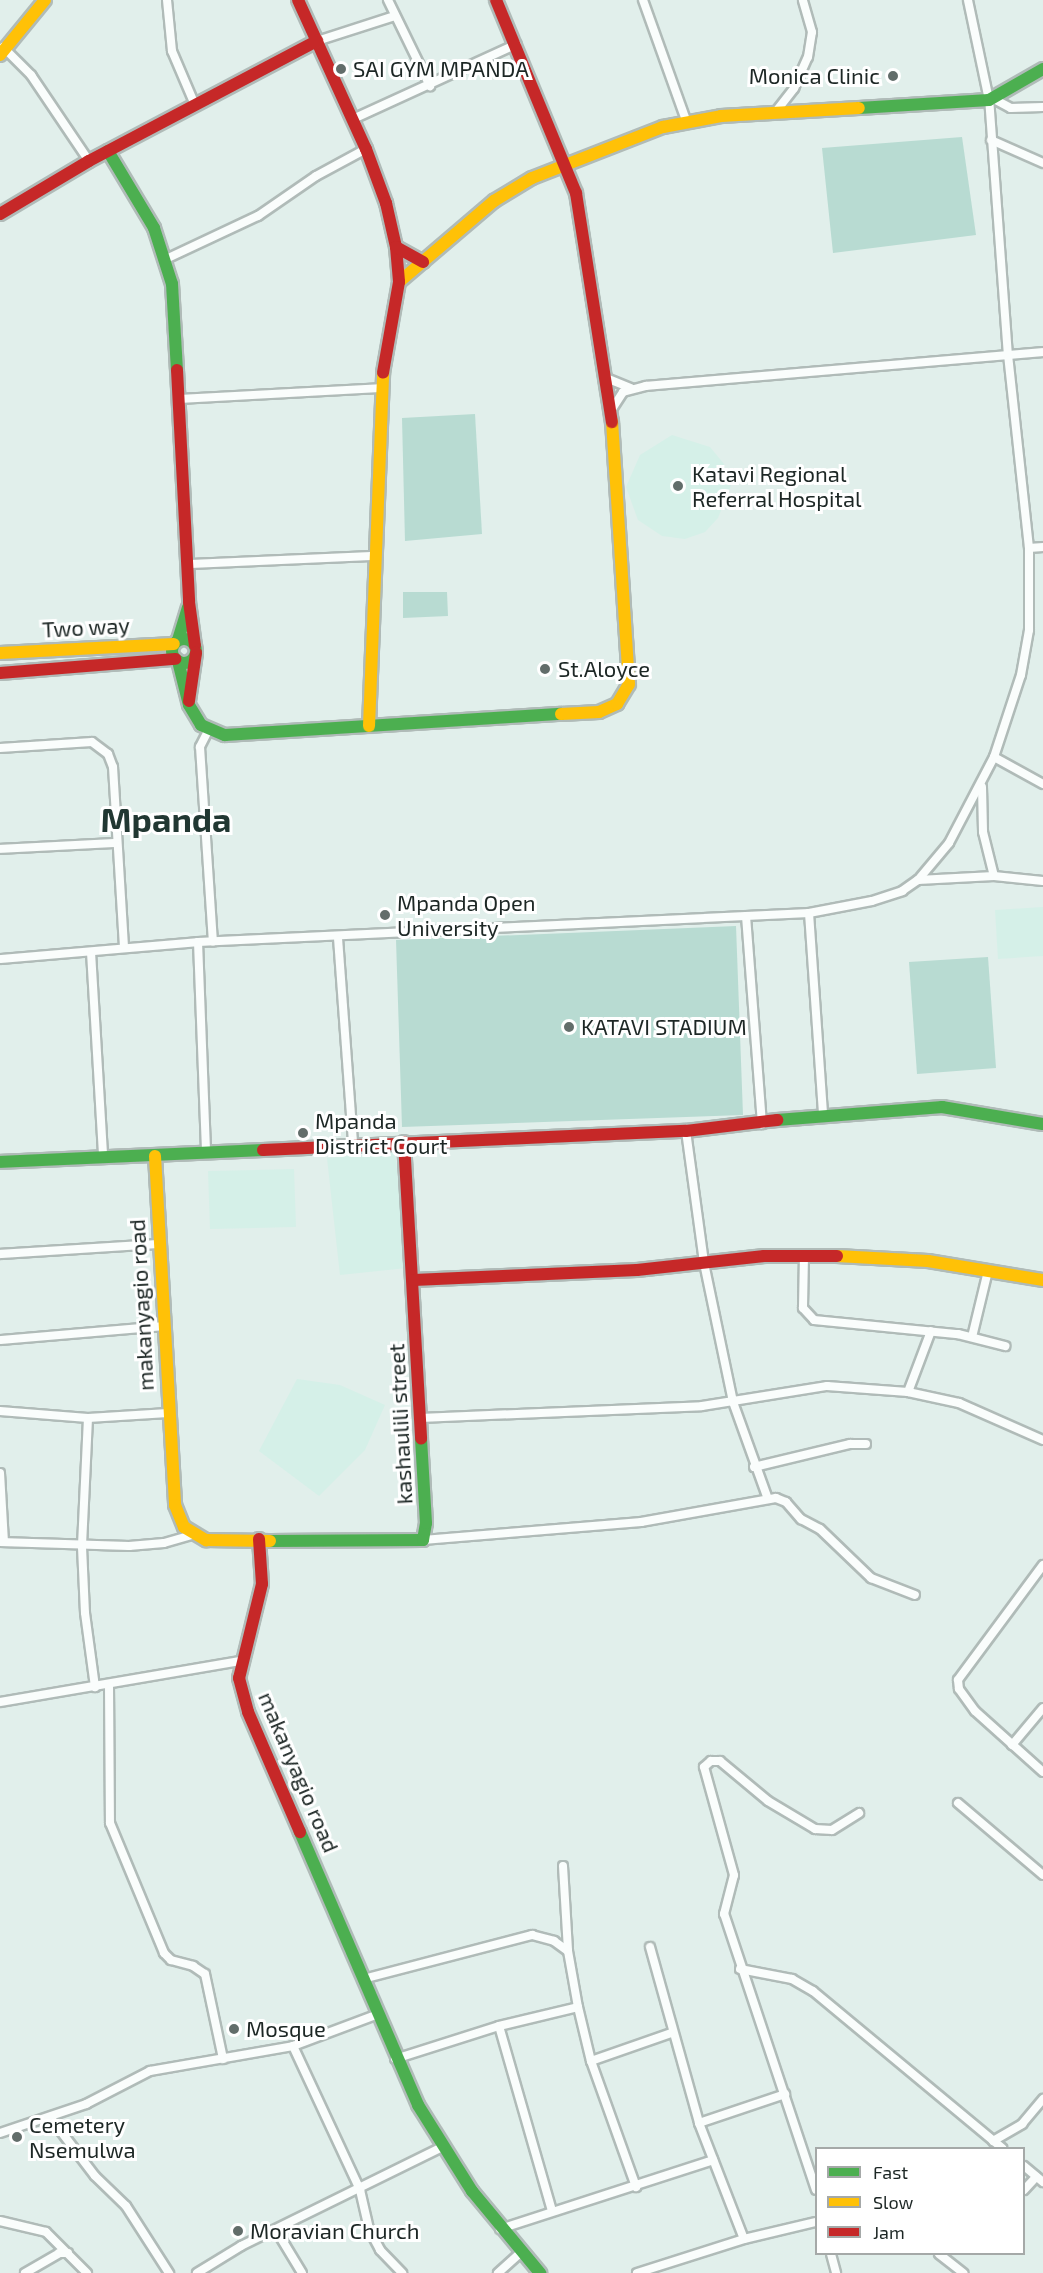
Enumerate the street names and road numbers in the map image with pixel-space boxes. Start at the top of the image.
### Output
street label: Two way [41,612,131,642]
street label: makanyagio road [123,1218,159,1392]
street label: kashaulili street [383,1343,417,1505]
street label: makanyagio road [253,1688,345,1856]

